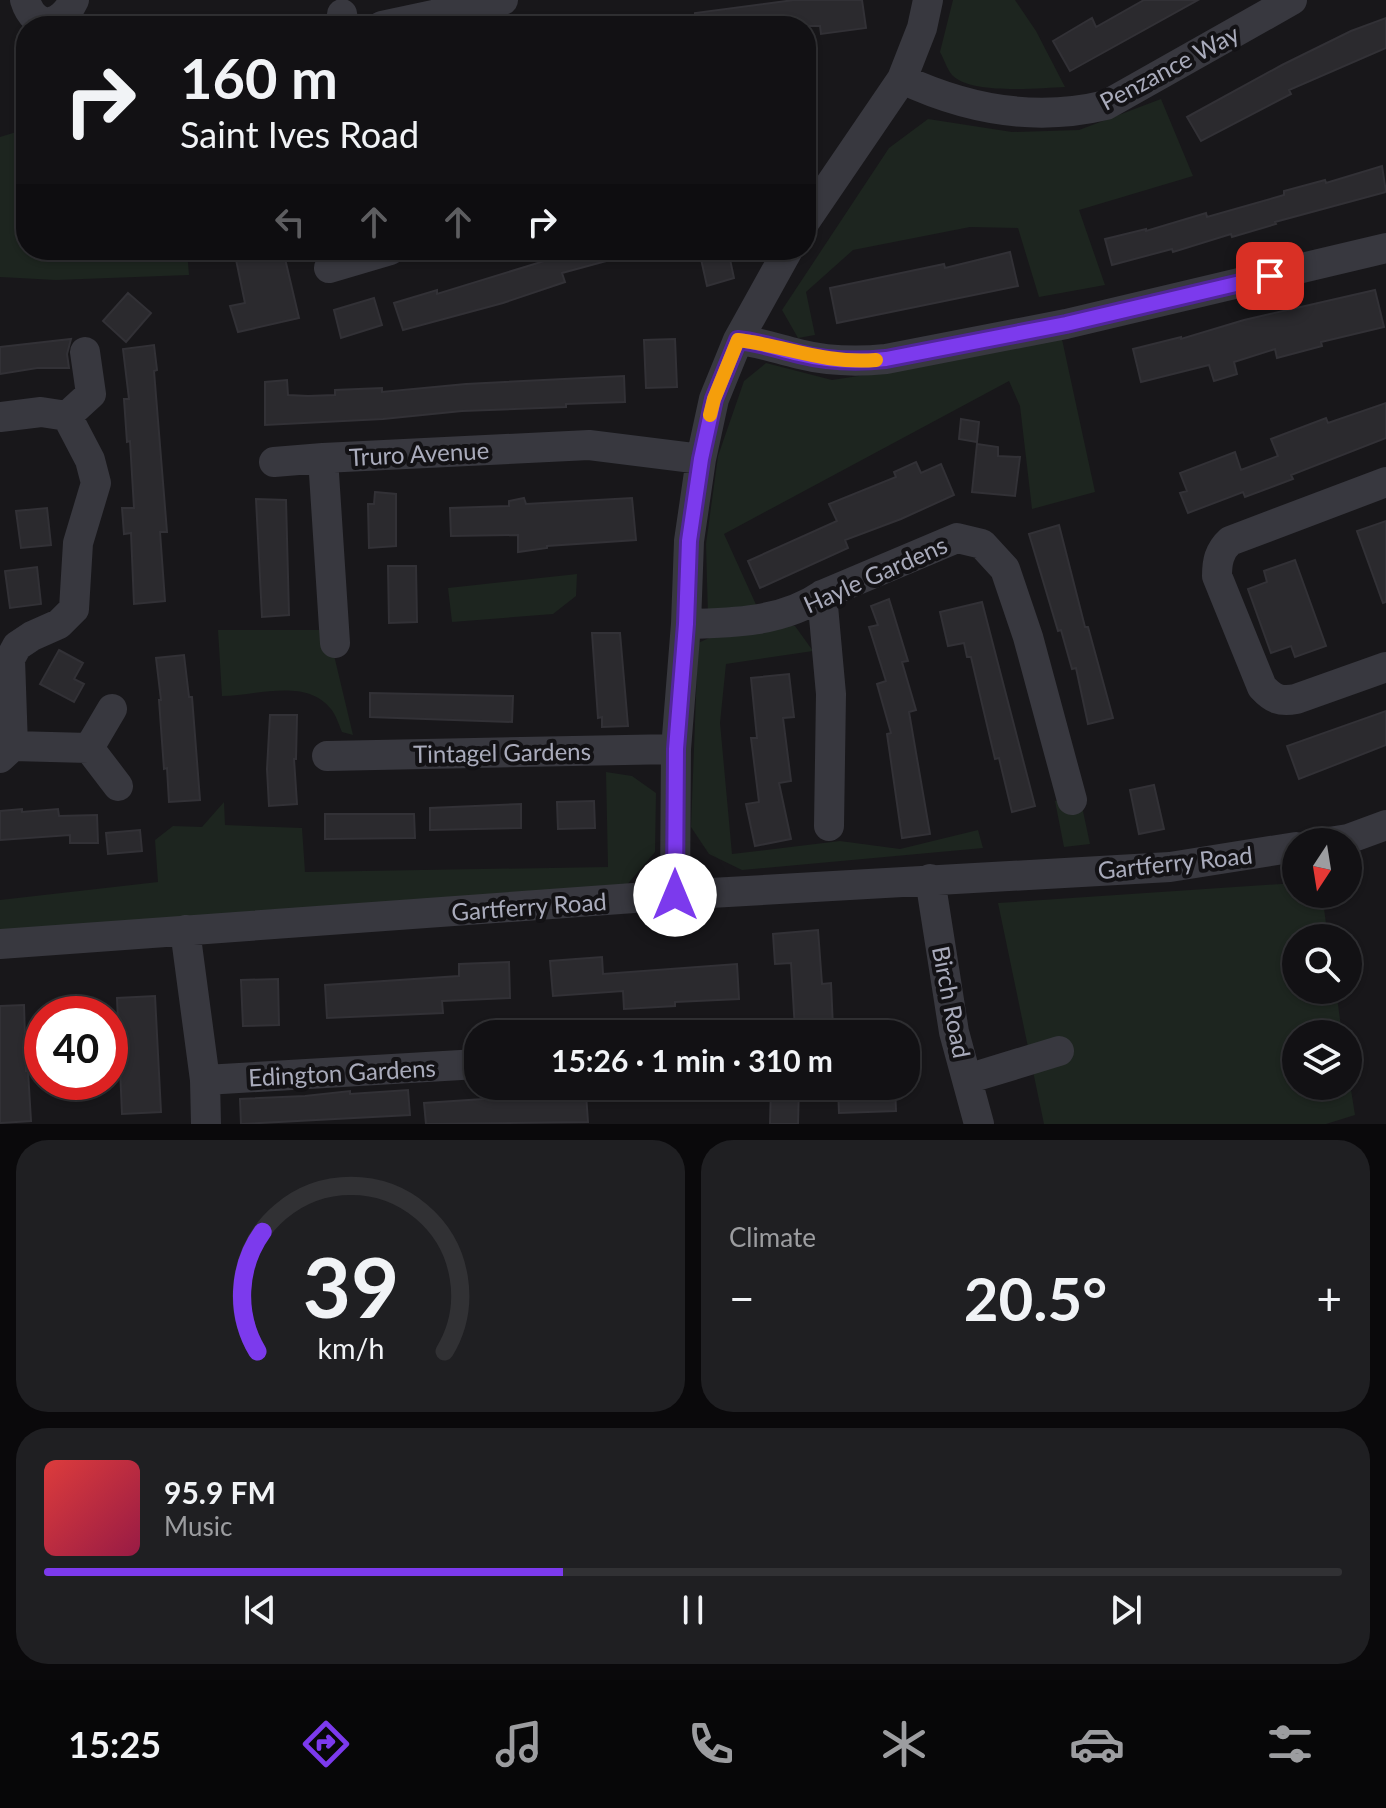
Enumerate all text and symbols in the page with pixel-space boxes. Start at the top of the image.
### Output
street label: Penzance Way [1095,18,1244,116]
text: 160 m [180,44,338,111]
icon: right [48,48,152,152]
text: Saint Ives Road [180,112,419,156]
icon: left [268,200,312,244]
icon: ahead [352,200,396,244]
icon: ahead [436,200,480,244]
icon: right [520,200,564,244]
pin [1236,242,1304,310]
icon: arrive [1248,254,1292,298]
street label: Truro Avenue [348,435,490,471]
street label: Hayle Gardens [799,529,951,619]
street label: Tintagel Gardens [413,736,591,768]
north arrow [1282,828,1362,908]
map controls [1282,828,1362,1100]
street label: Gartferry Road [1096,839,1254,885]
position arrow [633,853,717,937]
street label: Gartferry Road [450,886,608,926]
button: search [1282,924,1362,1004]
street label: Birch Road [927,944,977,1060]
speed limit sign: 40 [24,996,128,1100]
button: layers [1282,1020,1362,1100]
text: 15:26 · 1 min · 310 m [551,1042,833,1078]
street label: Edington Gardens [248,1053,436,1091]
text: Climate [729,1221,816,1253]
text: 39 [302,1236,399,1336]
text: 20.5° [964,1262,1107,1334]
text: − [729,1272,755,1324]
text: + [1316,1272,1342,1324]
text: km/h [317,1331,384,1365]
text: 95.9 FM [164,1474,276,1510]
text: Music [164,1510,232,1542]
icon: previous [238,1588,282,1632]
icon: pause [671,1588,715,1632]
icon: next [1104,1588,1148,1632]
icon: directions [298,1716,354,1772]
icon: music [491,1716,547,1772]
icon: phone [683,1716,739,1772]
icon: climate [876,1716,932,1772]
icon: car [1069,1716,1125,1772]
icon: filters [1262,1716,1318,1772]
text: 15:25 [68,1722,161,1766]

